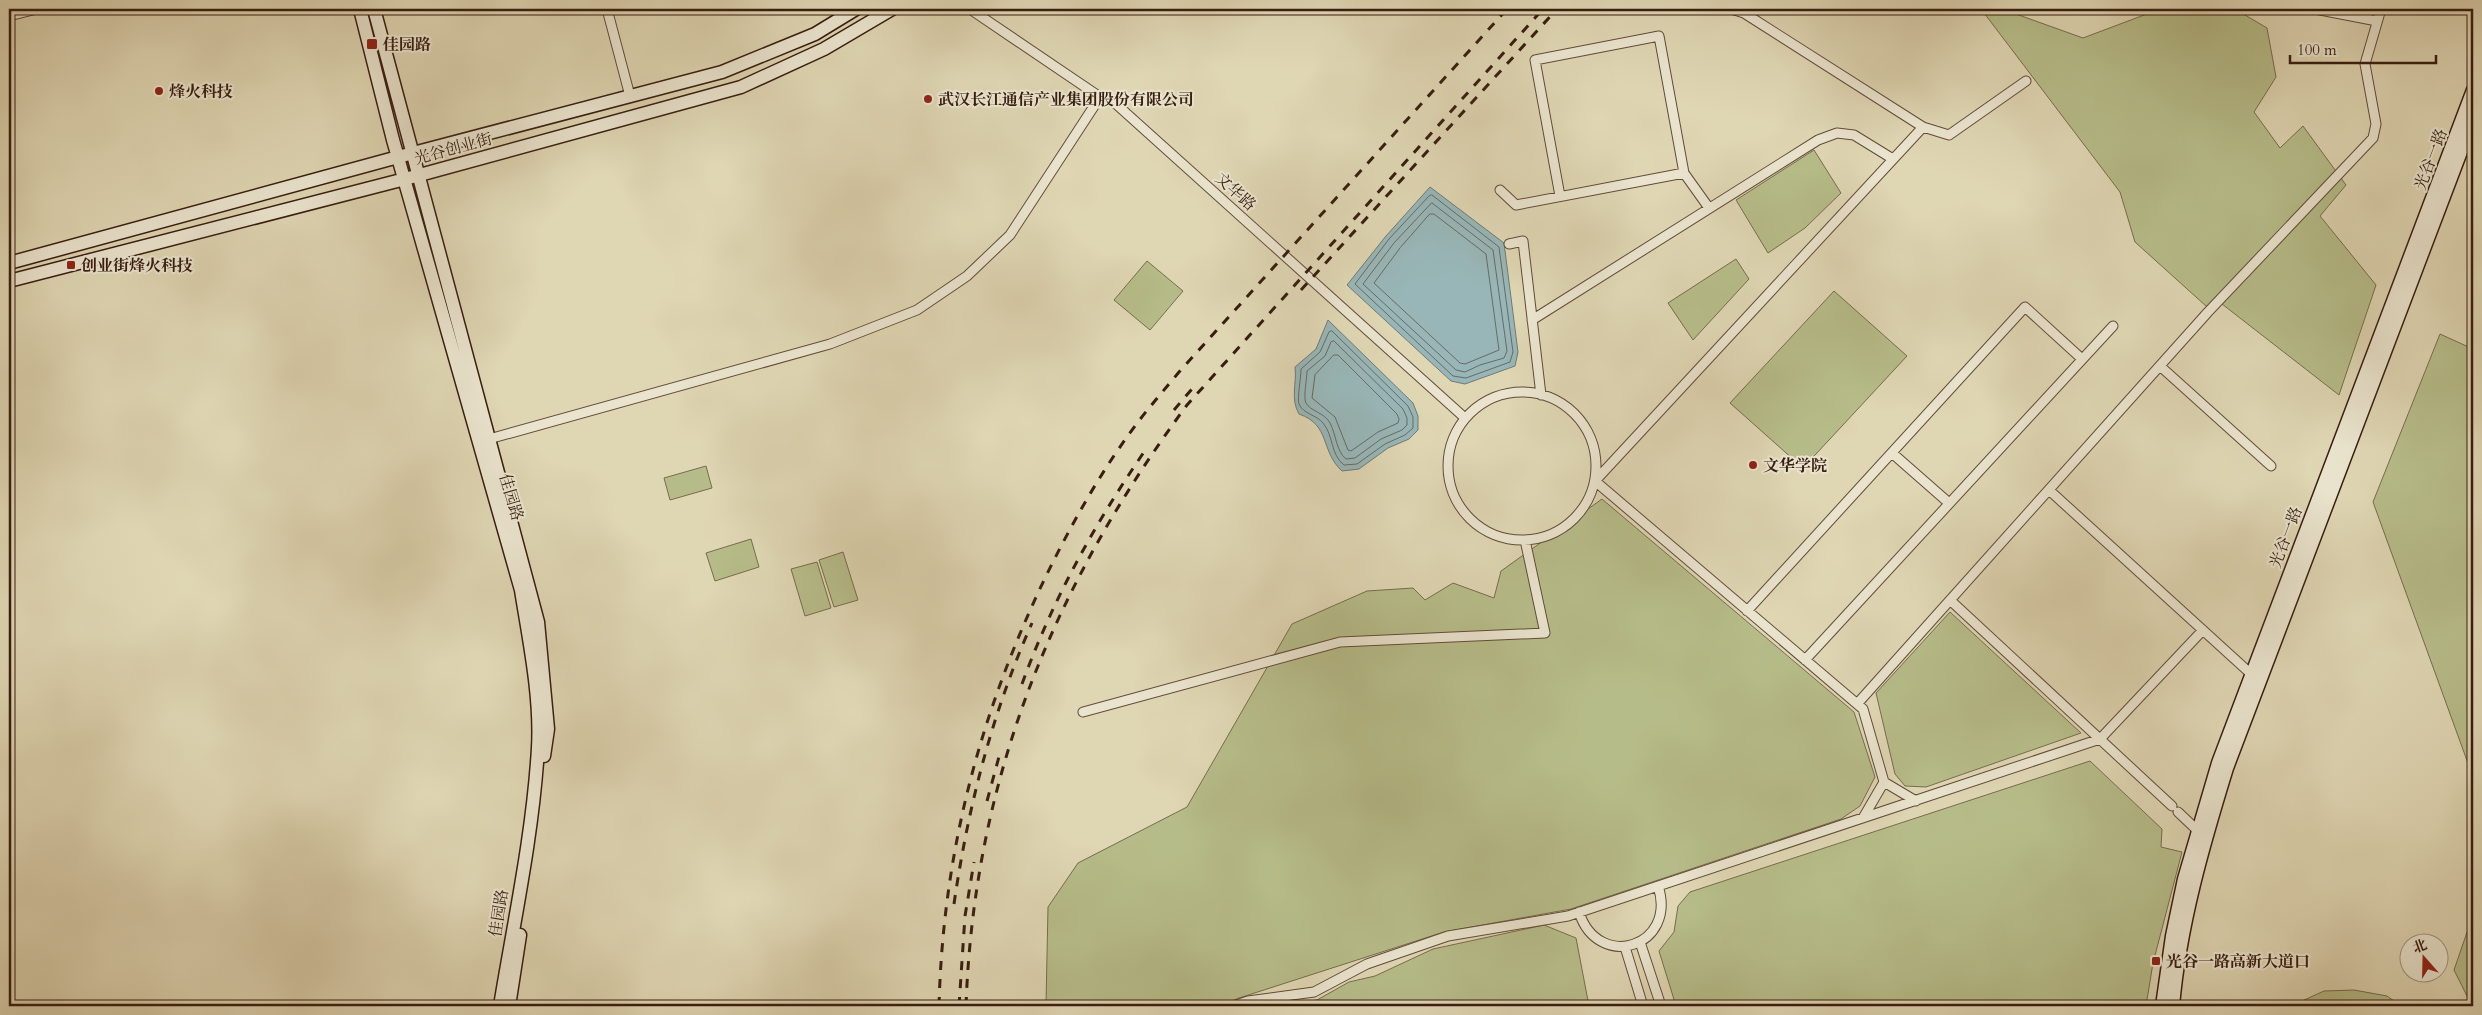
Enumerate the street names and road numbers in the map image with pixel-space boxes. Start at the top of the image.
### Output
street label: 光谷一路 [2409,126,2453,193]
street label: 光谷创业街 [412,128,495,170]
street label: 文华路 [1210,168,1261,216]
street label: 佳园路 [494,471,528,523]
street label: 光谷一路 [2264,504,2308,571]
street label: 佳园路 [484,888,514,939]

